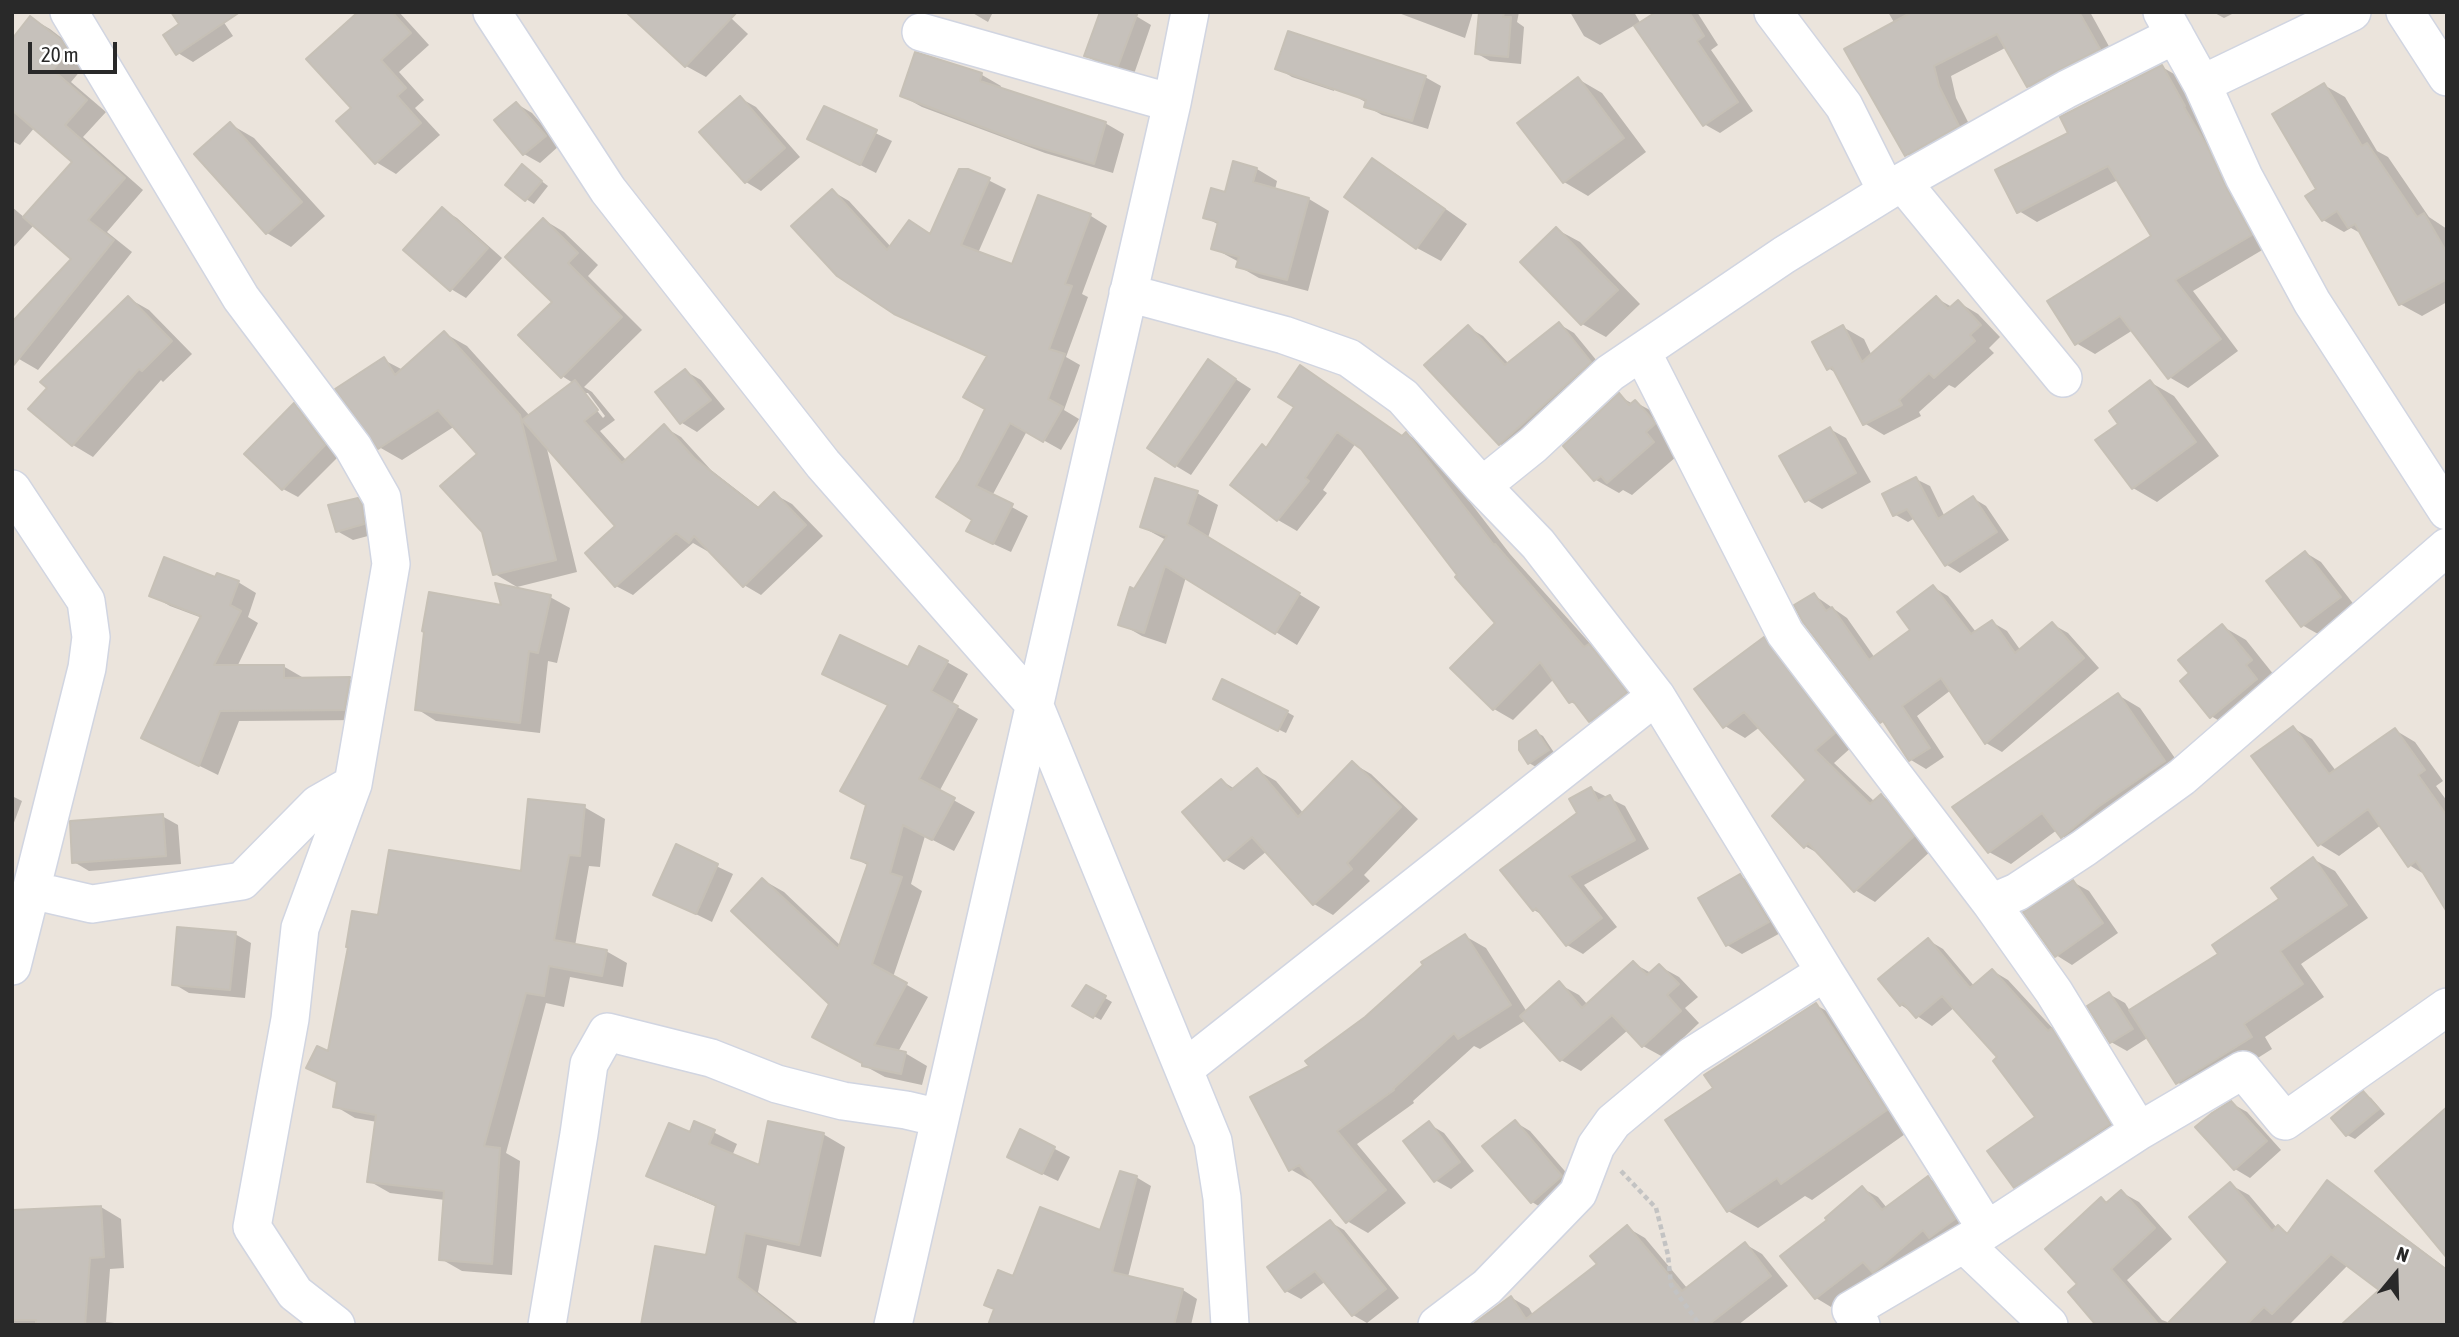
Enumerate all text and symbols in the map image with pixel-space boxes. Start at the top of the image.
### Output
scale bar [32,28,121,72]
text: 20 m [41,42,79,66]
north arrow [2361,1239,2431,1309]
text: N [2394,1242,2412,1266]

